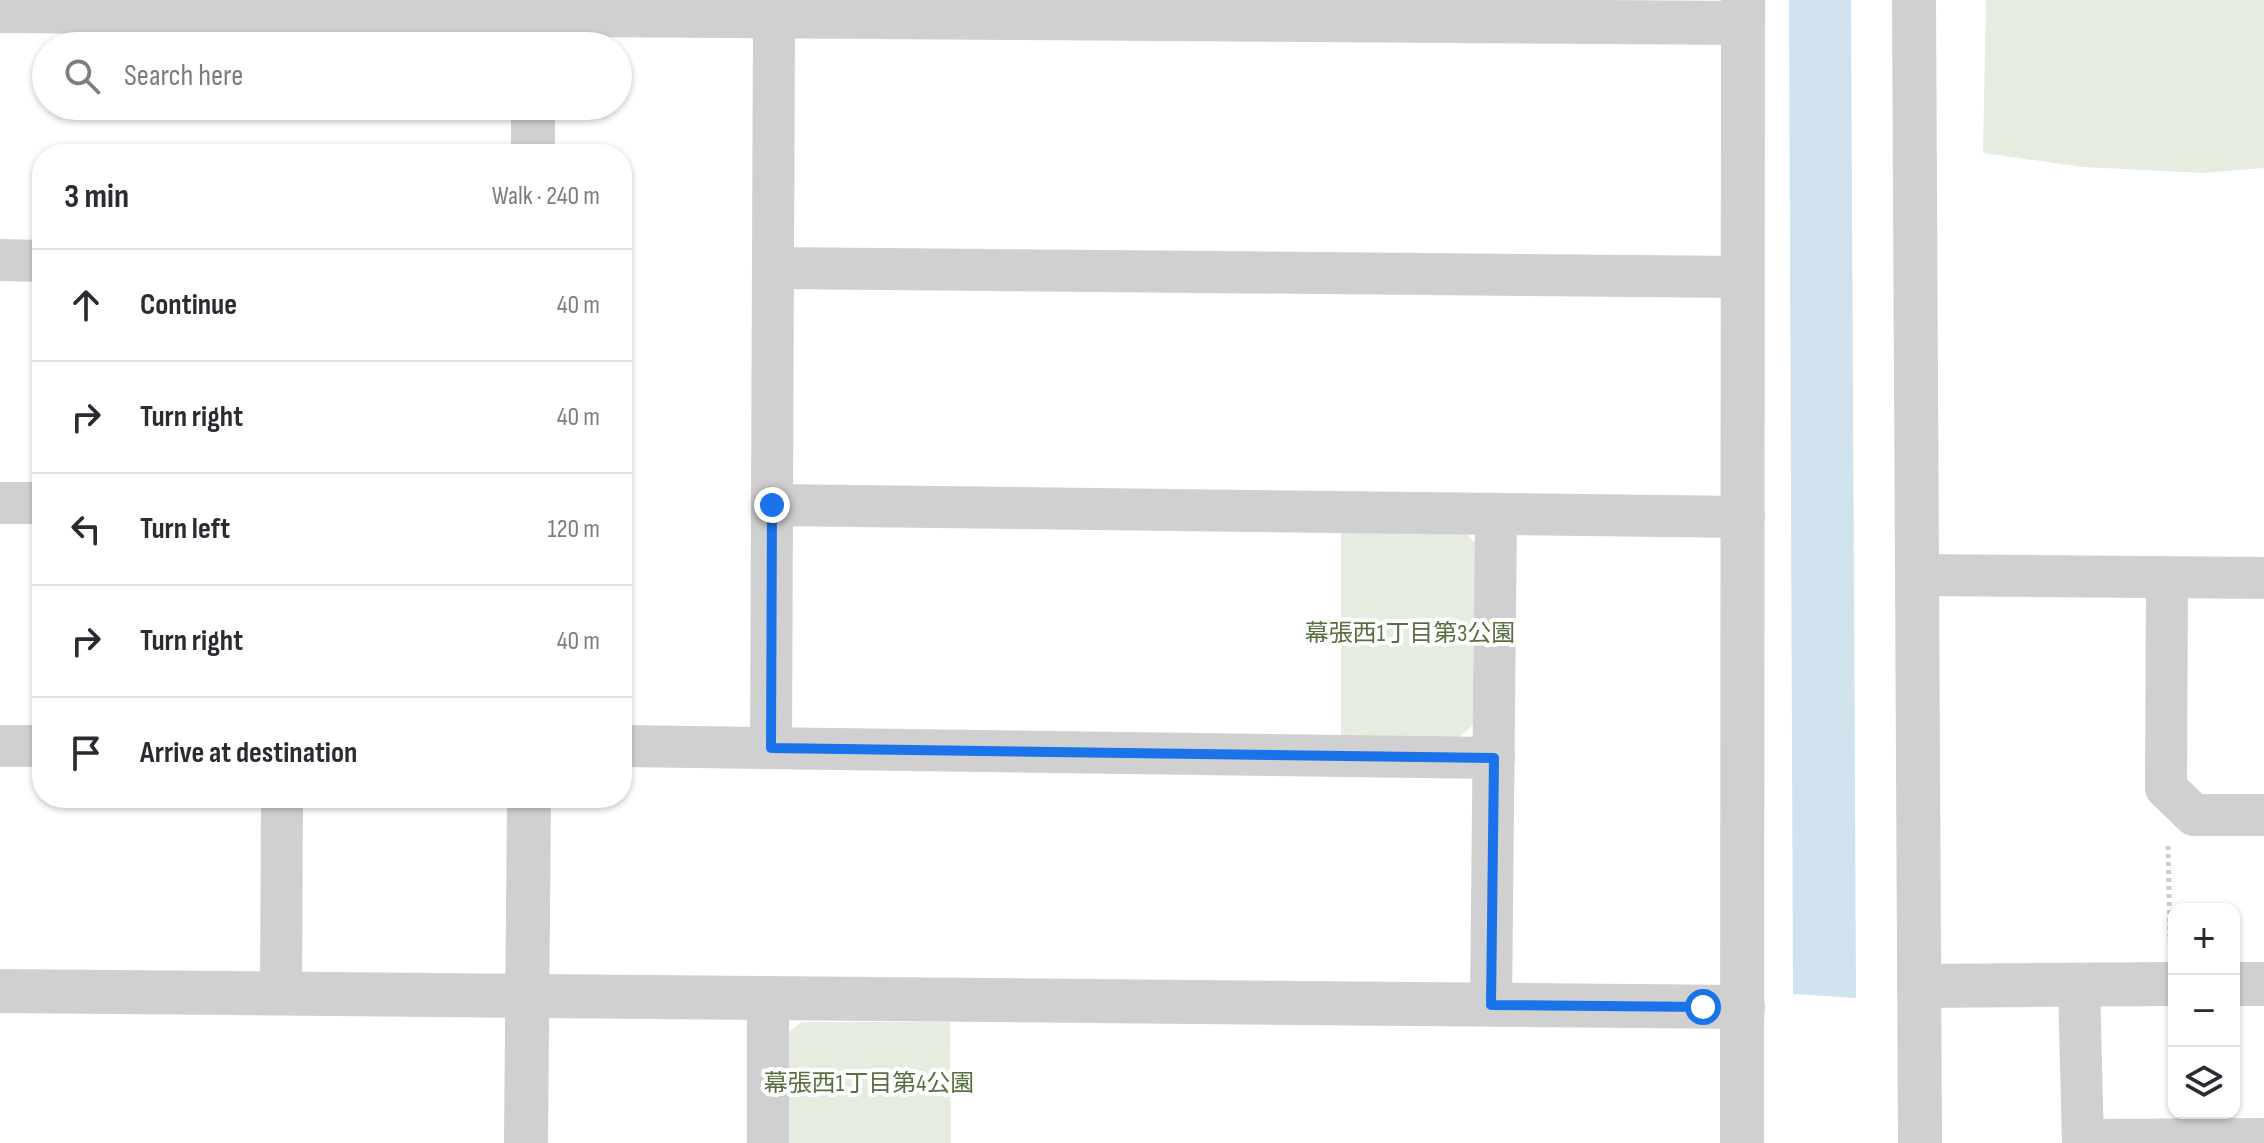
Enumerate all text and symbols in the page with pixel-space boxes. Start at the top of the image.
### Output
search box [32,32,632,120]
icon: search [60,54,104,98]
text: Search here [124,58,243,94]
text: 3 min [64,176,129,217]
text: Walk · 240 m [492,181,600,212]
icon: ahead [64,283,108,327]
text: Continue [140,287,237,323]
text: 40 m [557,290,600,321]
icon: right [64,395,108,439]
text: Turn right [140,399,243,435]
text: 40 m [557,402,600,433]
route end [754,487,790,523]
icon: left [64,507,108,551]
text: Turn left [140,511,230,547]
text: 120 m [547,514,600,545]
icon: right [64,619,108,663]
park label: 幕張西1丁目第3公園 [1305,619,1515,648]
text: Turn right [140,623,243,659]
text: 40 m [557,626,600,657]
icon: arrive [64,731,108,775]
text: Arrive at destination [140,735,357,771]
map controls [2168,903,2240,1119]
button: + [2168,903,2240,975]
button: − [2168,975,2240,1047]
route start [1685,989,1721,1025]
button: layers [2168,1047,2240,1119]
park label: 幕張西1丁目第4公園 [764,1069,974,1098]

